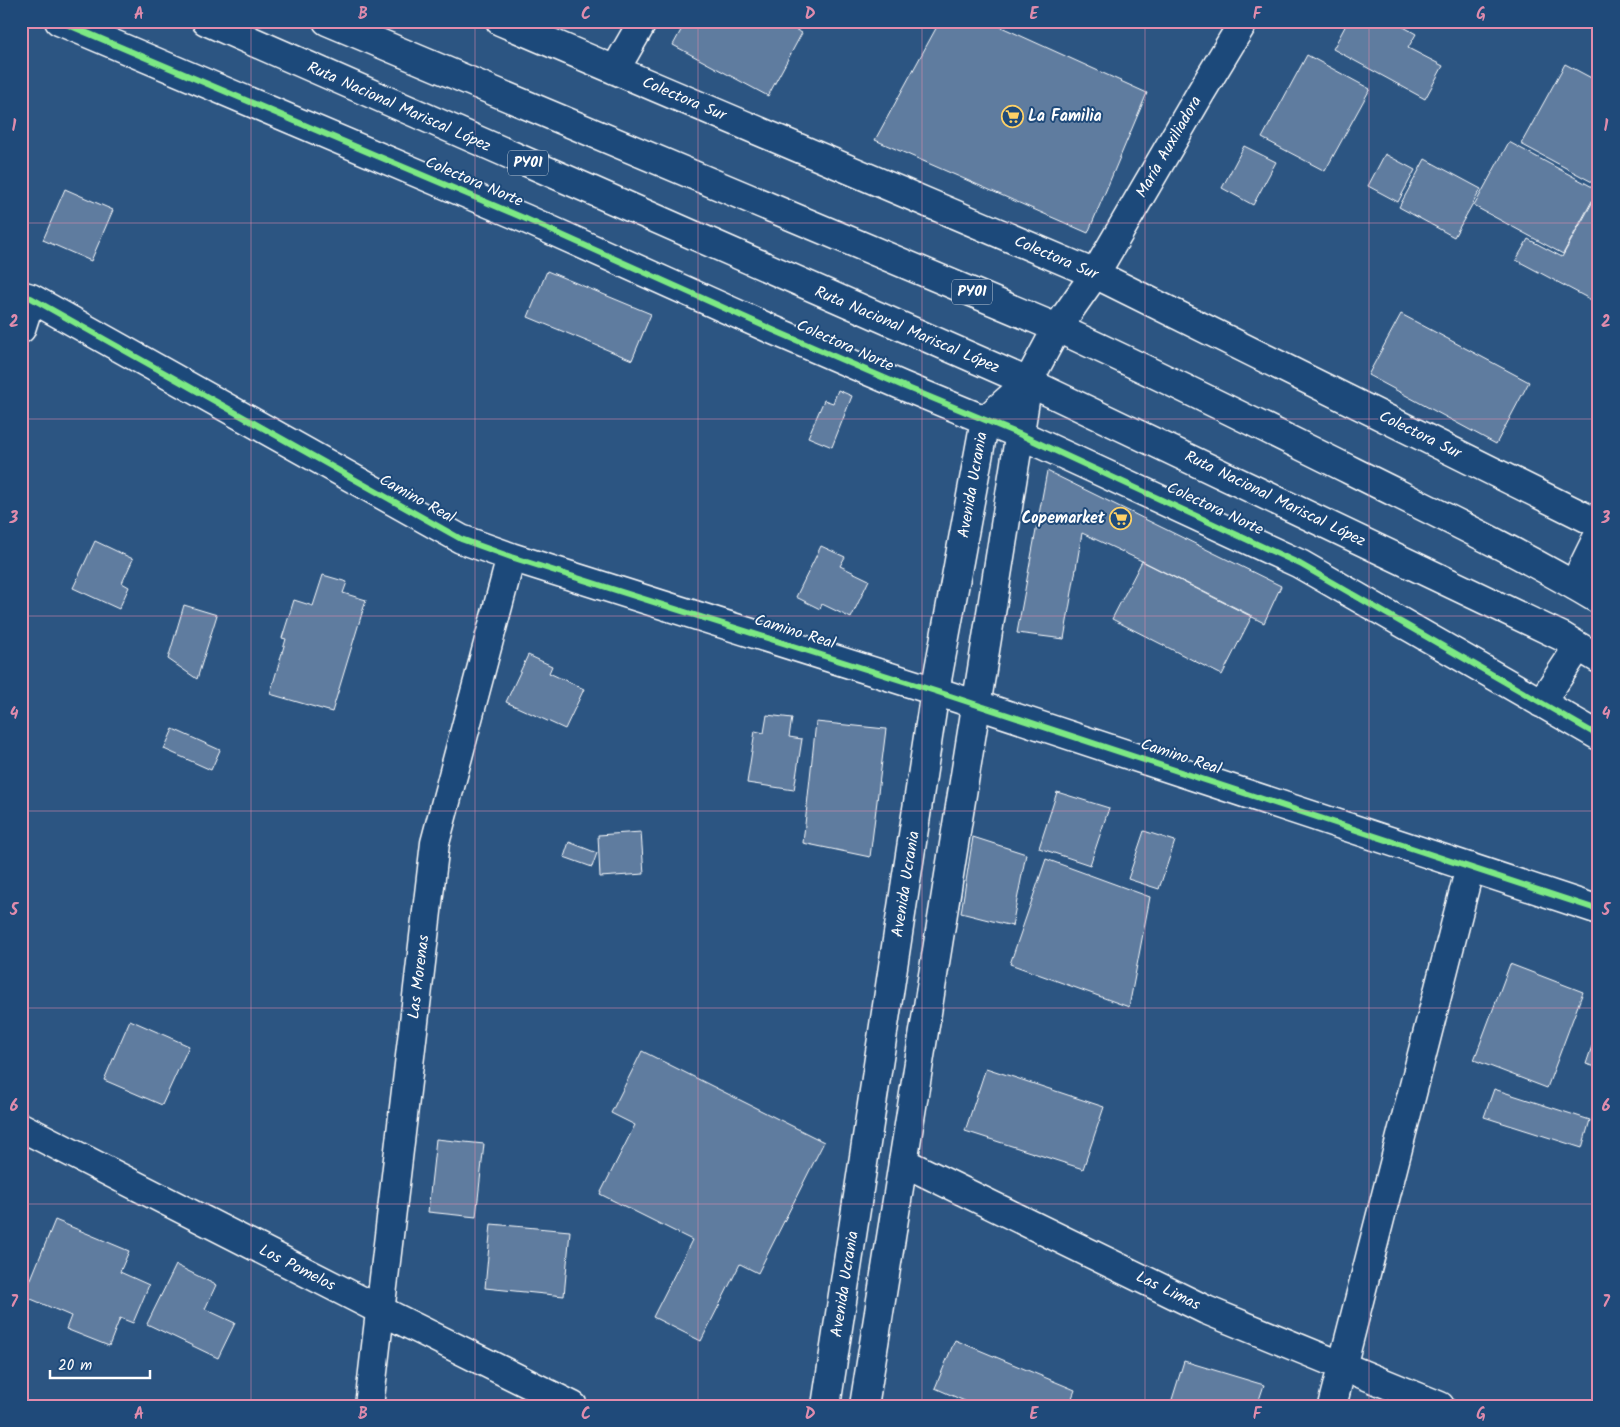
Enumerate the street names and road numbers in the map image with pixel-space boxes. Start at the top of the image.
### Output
street label: Ruta Nacional Mariscal López [303,55,495,159]
street label: Colectora Sur [638,70,732,129]
street label: María Auxiliadora [1130,91,1208,203]
street label: Colectora Norte [421,150,527,214]
road number: PY01 [508,150,548,176]
street label: Colectora Sur [1010,229,1104,288]
street label: Ruta Nacional Mariscal López [811,280,1003,380]
road number: PY01 [952,280,992,304]
street label: Colectora Norte [792,313,898,379]
street label: Colectora Sur [1374,404,1467,467]
street label: Avenida Ucrania [951,430,995,540]
street label: Ruta Nacional Mariscal López [1180,444,1370,554]
street label: Camino Real [374,468,460,530]
street label: Colectora Norte [1162,476,1268,542]
street label: Camino Real [751,608,839,656]
street label: Camino Real [1137,732,1225,782]
street label: Avenida Ucrania [885,829,927,939]
street label: Las Morenas [401,933,437,1021]
street label: Avenida Ucrania [824,1229,866,1339]
street label: Los Pomelos [254,1238,340,1298]
street label: Las Limas [1131,1265,1205,1317]

